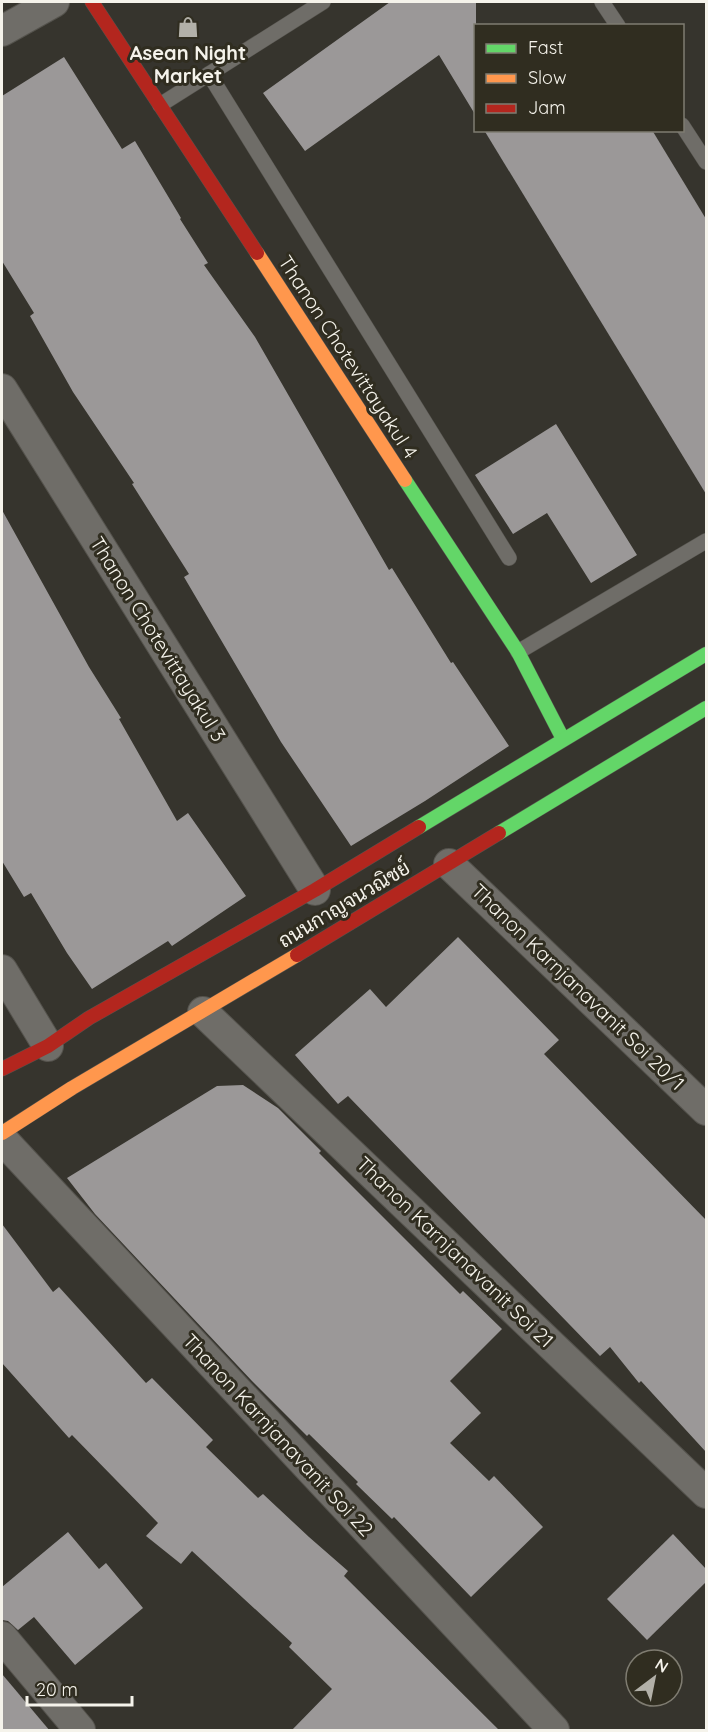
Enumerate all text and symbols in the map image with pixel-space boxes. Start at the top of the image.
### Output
shop icon: Asean Night Market [176,15,200,39]
legend [474,24,684,132]
text: Fast [528,36,563,59]
place label: Asean Night Market [130,40,246,88]
text: Slow [528,66,566,89]
text: Jam [528,96,566,119]
street label: Thanon Chotevittayakul 4 [273,250,423,463]
street label: Thanon Chotevittayakul 3 [85,532,232,746]
street label: ถนนกาญจนวณิชย์ [273,854,414,953]
street label: Thanon Karnjanavanit Soi 20/1 [467,878,690,1095]
street label: Thanon Karnjanavanit Soi 21 [352,1151,559,1352]
street label: Thanon Karnjanavanit Soi 22 [178,1328,379,1541]
north arrow [624,1648,684,1708]
text: N [652,1654,672,1677]
scale bar [27,1669,132,1707]
text: 20 m [36,1678,78,1701]

